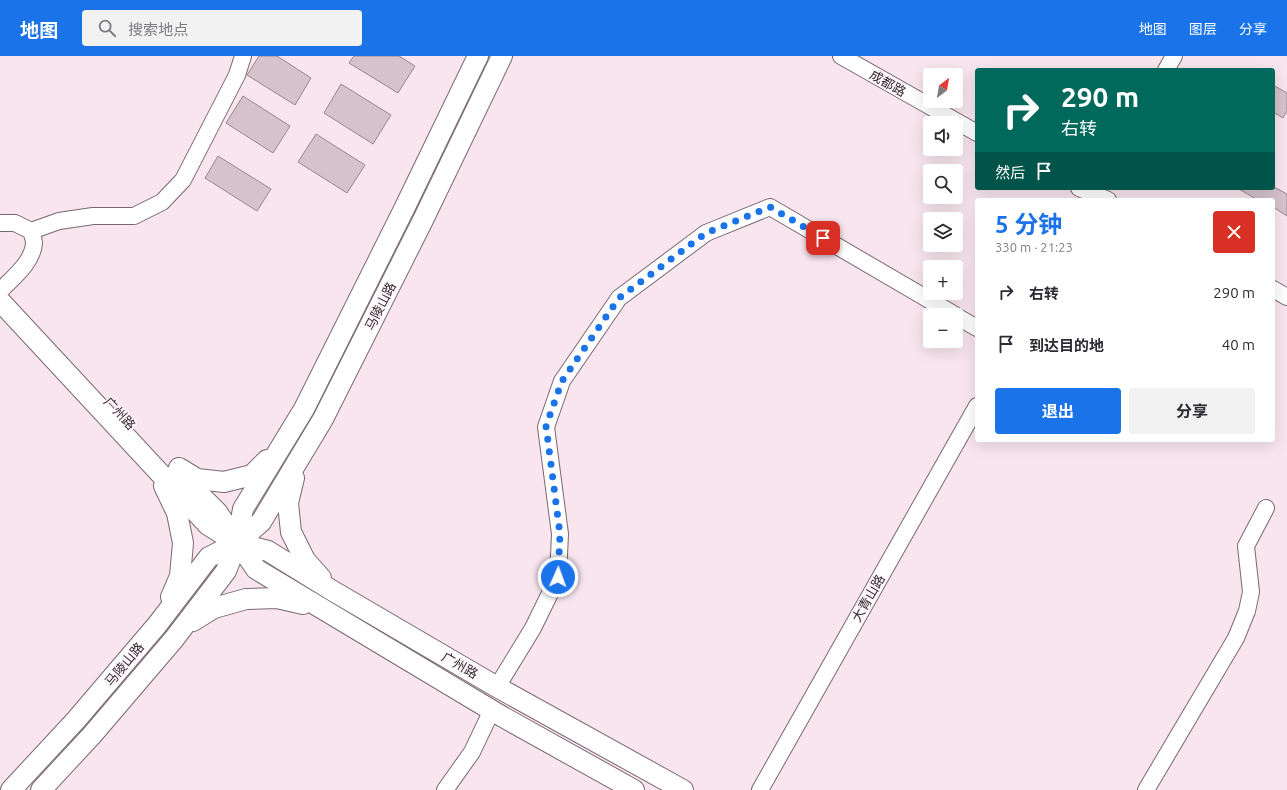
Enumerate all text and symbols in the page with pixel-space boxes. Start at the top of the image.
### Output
search box [82,10,362,46]
icon: search [96,17,118,39]
text: 地图 [20,19,58,41]
text: 搜索地点 [128,21,188,38]
text: 地图 [1139,21,1167,37]
text: 图层 [1189,21,1217,37]
text: 分享 [1239,21,1267,37]
street label: 成都路 [868,67,908,99]
north arrow [923,68,963,108]
map controls [923,68,963,348]
text: 290 m [1061,81,1139,112]
icon: right [995,84,1047,136]
button: sound [923,116,963,156]
text: 右转 [1061,118,1097,138]
icon: arrive [1033,160,1055,182]
button: search [923,164,963,204]
text: 然后 [995,164,1025,181]
text: 5 分钟 [995,211,1062,238]
button: close [1213,211,1255,253]
button: layers [923,212,963,252]
pin [806,221,840,255]
icon: arrive [812,227,834,249]
text: 330 m · 21:23 [995,240,1073,254]
button: + [923,260,963,300]
street label: 马陵山路 [362,280,398,332]
icon: right [995,281,1017,303]
text: 290 m [1213,284,1255,301]
text: 右转 [1029,285,1059,302]
button: − [923,308,963,348]
icon: arrive [995,333,1017,355]
text: 40 m [1222,336,1255,353]
text: 到达目的地 [1029,337,1104,354]
button: 退出 [995,388,1121,434]
button: 分享 [1129,388,1255,434]
street label: 广州路 [102,394,138,432]
position arrow [537,556,579,598]
street label: 大青山路 [849,572,887,624]
street label: 马陵山路 [102,640,146,688]
street label: 广州路 [440,649,480,681]

